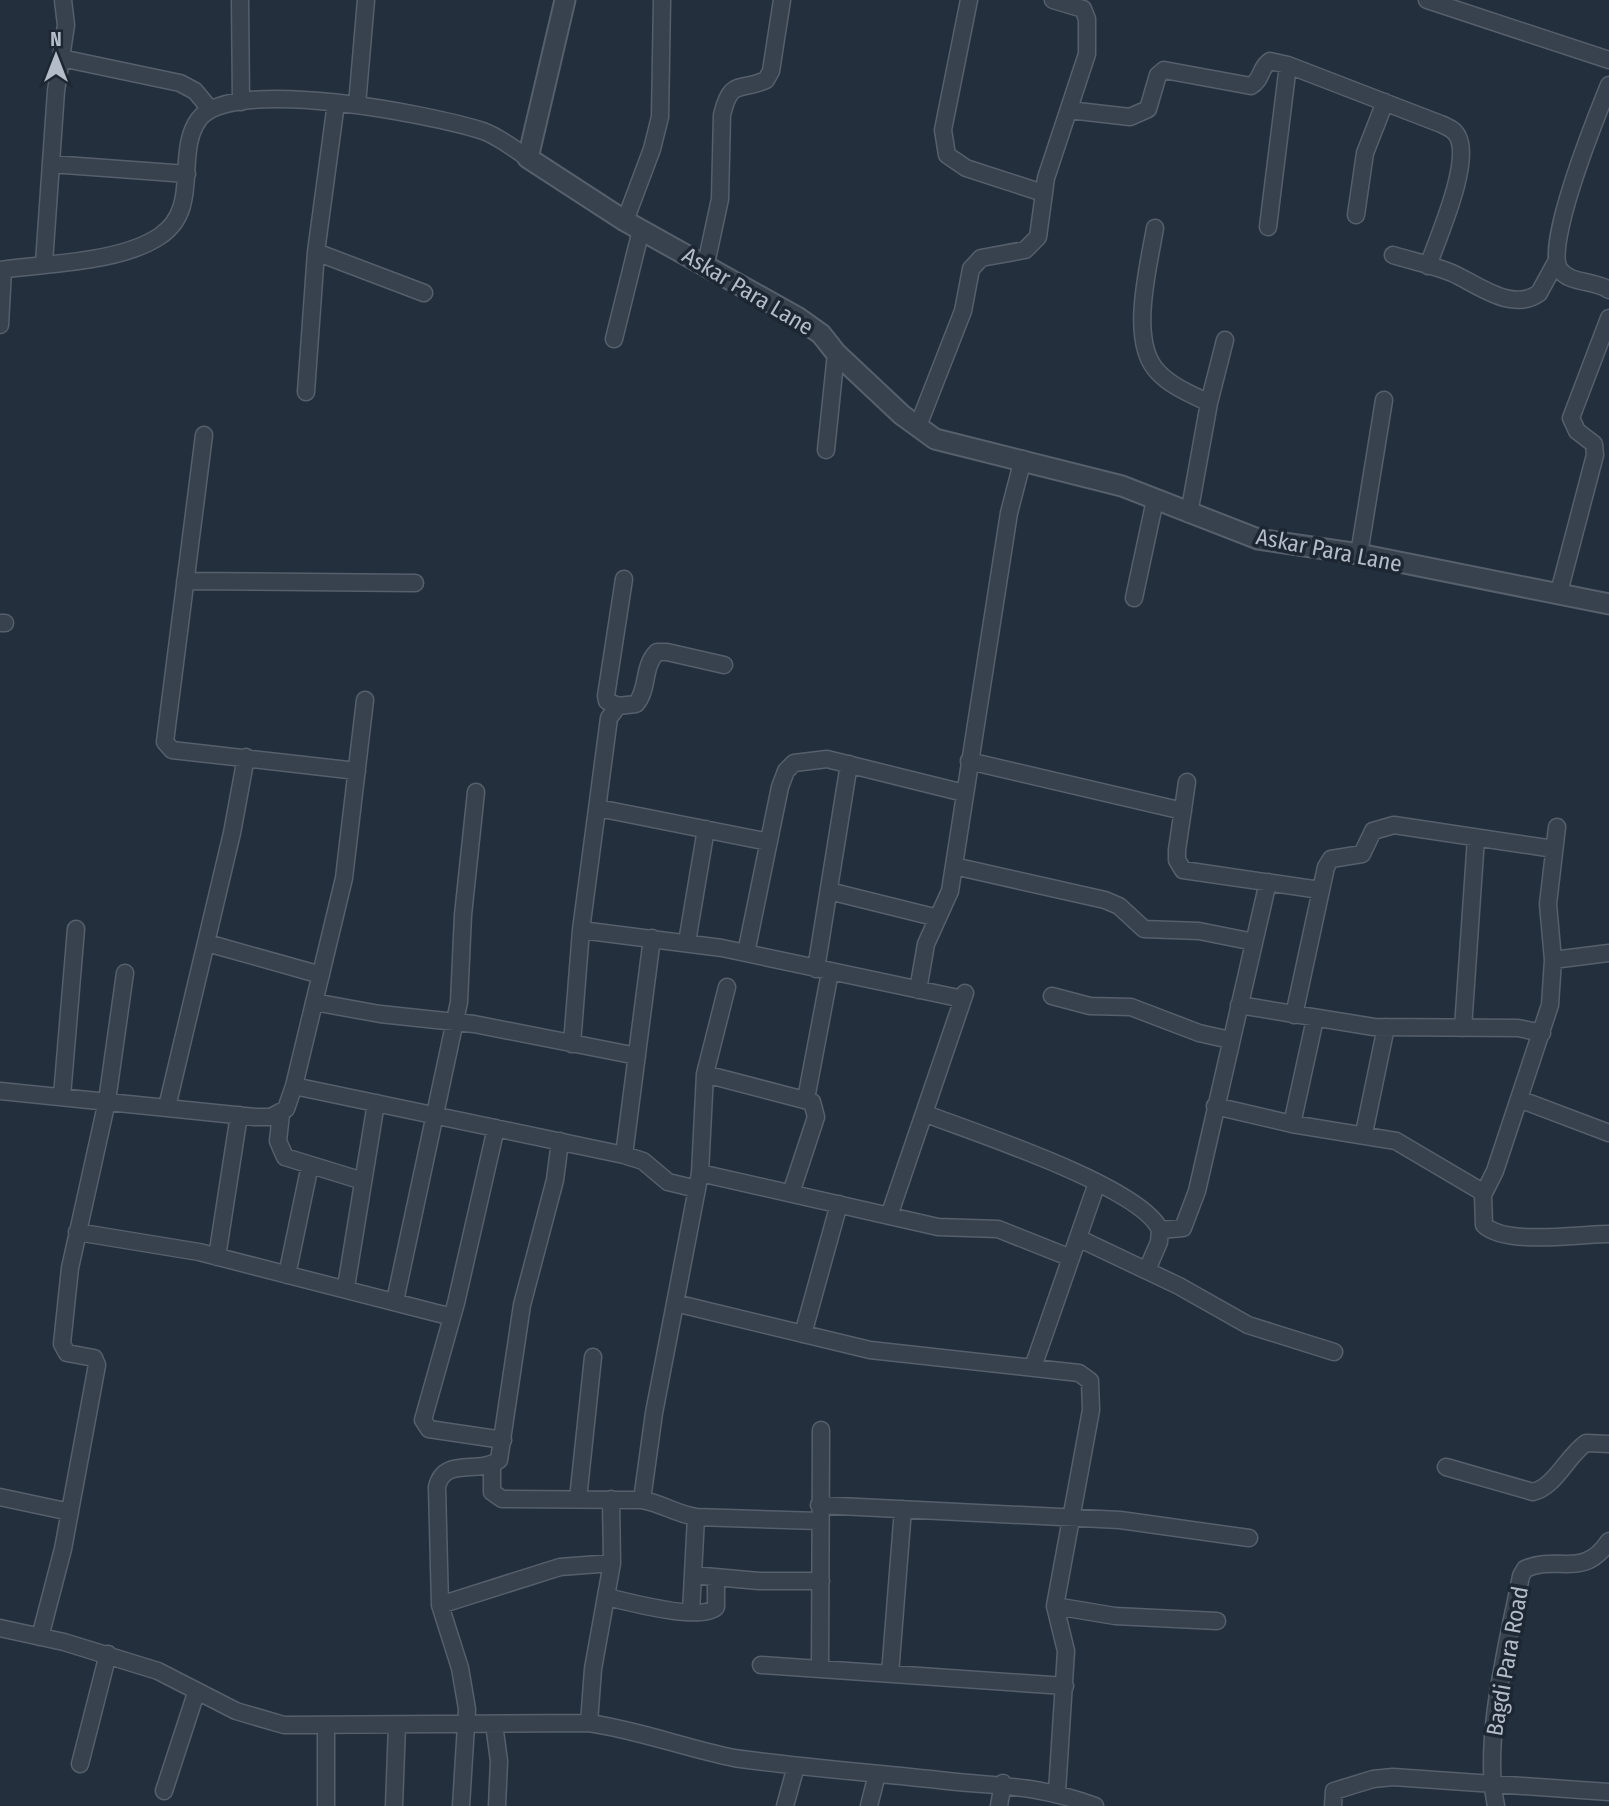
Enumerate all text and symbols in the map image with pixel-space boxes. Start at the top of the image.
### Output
north arrow [21,21,91,91]
text: N [50,28,62,51]
street label: Askar Para Lane [677,241,819,341]
street label: Askar Para Lane [1254,522,1404,578]
street label: Bagdi Para Road [1480,1584,1534,1738]

